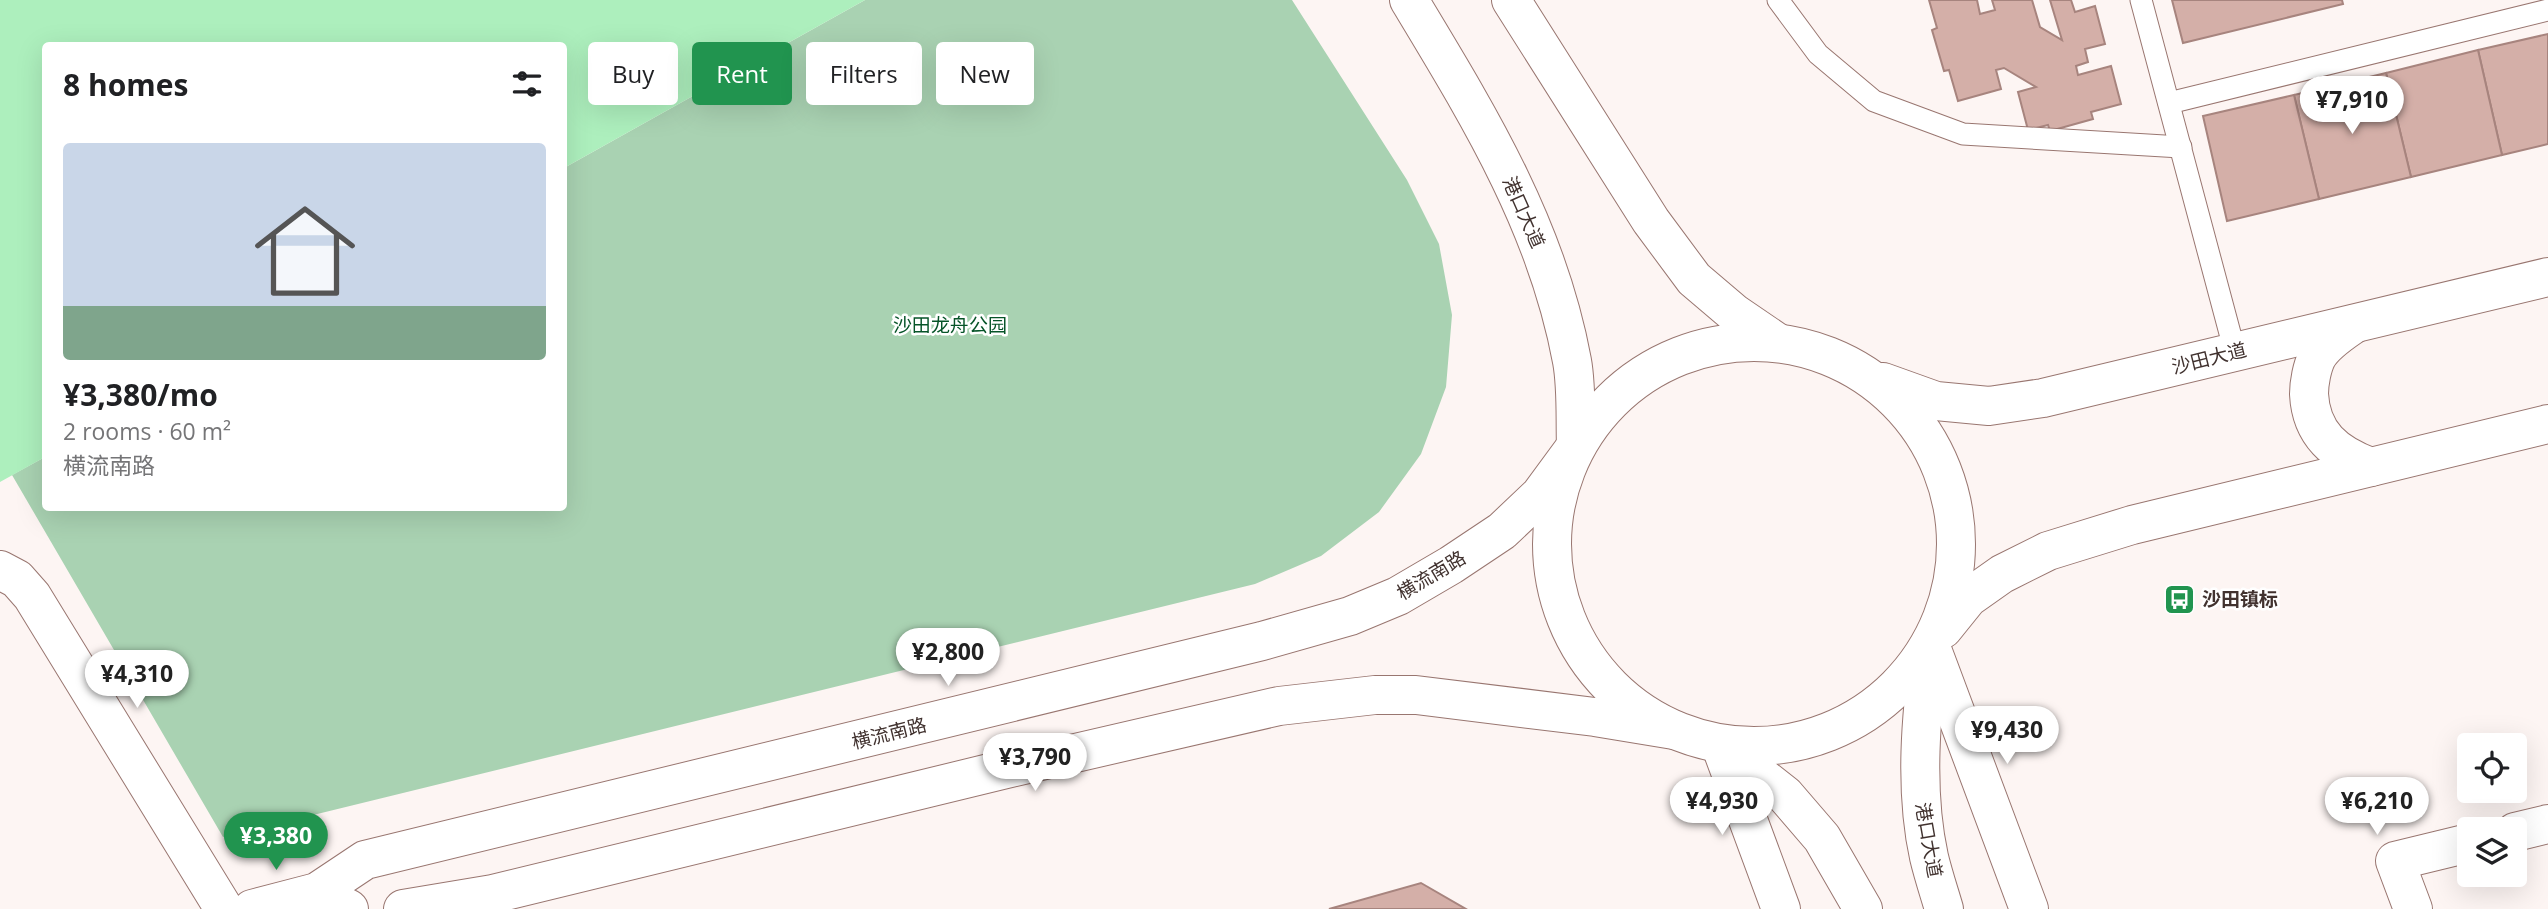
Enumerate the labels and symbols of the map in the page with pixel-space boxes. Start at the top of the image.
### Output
pin: ¥7,910 [2295,76,2409,136]
street label: 港口大道 [1497,172,1551,252]
park label: 沙田龙舟公园 [893,312,1007,338]
street label: 沙田大道 [2169,336,2249,380]
street label: 横流南路 [1392,544,1470,606]
bus stop icon: 沙田镇标 [2162,582,2196,616]
place label: 沙田镇标 [2202,586,2278,612]
pin: ¥2,800 [891,628,1005,688]
pin: ¥4,310 [80,650,194,710]
pin: ¥9,430 [1950,706,2064,766]
street label: 横流南路 [849,711,929,755]
pin: ¥3,790 [978,734,1092,793]
pin: ¥4,930 [1665,778,1779,837]
pin: ¥6,210 [2320,778,2434,837]
street label: 港口大道 [1910,800,1948,880]
pin: ¥3,380 [219,812,333,872]

